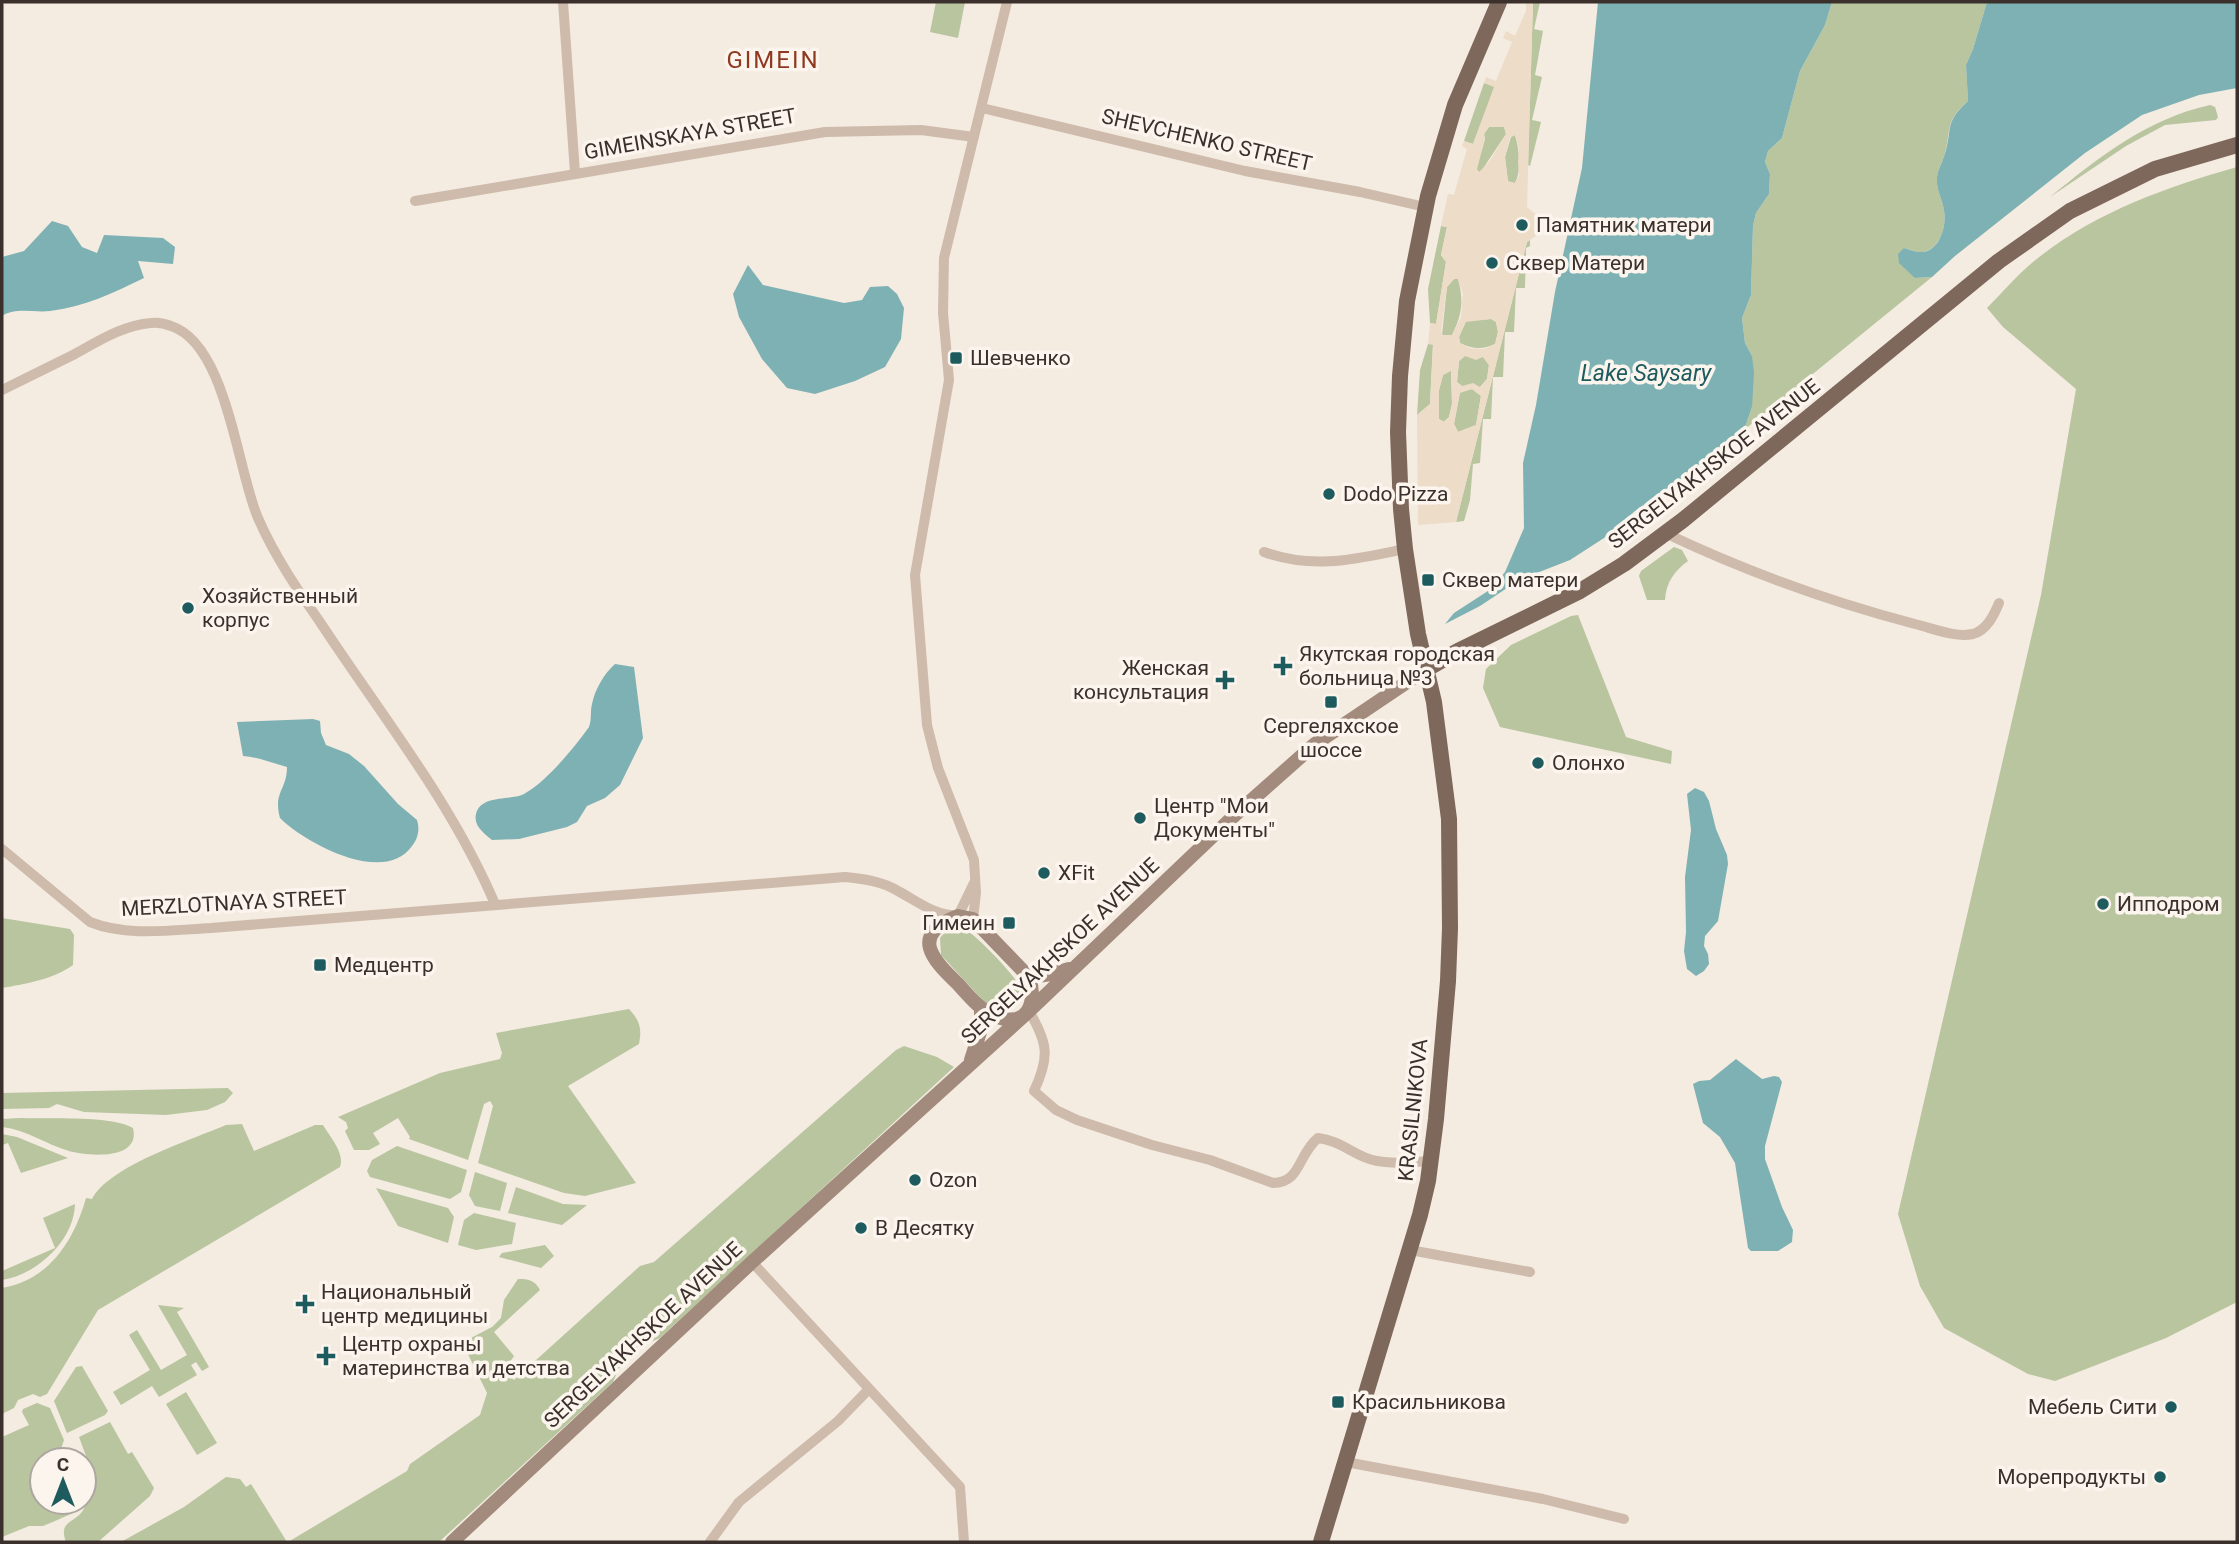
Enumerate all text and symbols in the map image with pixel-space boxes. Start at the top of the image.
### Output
district label: GIMEIN [726,46,820,74]
street label: GIMEINSKAYA STREET [582,103,798,164]
street label: SHEVCHENKO STREET [1099,104,1315,176]
place label: Памятник матери [1536,213,1712,237]
marker: Памятник матери [1514,217,1530,233]
place label: Сквер Матери [1506,251,1645,275]
marker: Сквер Матери [1484,255,1500,271]
place label: Шевченко [970,346,1071,370]
marker: Шевченко [948,350,964,366]
water label: Lake Saysary [1581,360,1713,387]
street label: SERGELYAKHSKOE AVENUE [1604,374,1824,554]
place label: Dodo Pizza [1343,482,1448,506]
marker: Dodo Pizza [1321,486,1337,502]
place label: Сквер матери [1442,568,1578,592]
marker: Сквер матери [1420,572,1436,588]
place label: Хозяйственный корпус [202,584,358,632]
marker: Хозяйственный корпус [180,600,196,616]
place label: Якутская городская больница №3 [1299,642,1495,690]
place label: Женская консультация [1073,656,1209,704]
marker: Якутская городская больница №3 [1273,656,1293,676]
marker: Женская консультация [1215,670,1235,690]
marker: Сергеляхское шоссе [1323,694,1339,710]
place label: Сергеляхское шоссе [1263,714,1399,762]
place label: Олонхо [1552,751,1625,775]
marker: Олонхо [1530,755,1546,771]
place label: Центр "Мои Документы" [1154,794,1275,842]
marker: Центр "Мои Документы" [1132,810,1148,826]
street label: SERGELYAKHSKOE AVENUE [956,853,1164,1049]
place label: XFit [1058,861,1095,885]
marker: XFit [1036,865,1052,881]
street label: MERZLOTNAYA STREET [120,885,348,921]
place label: Ипподром [2117,892,2219,916]
marker: Ипподром [2095,896,2111,912]
place label: Гимеин [922,911,995,935]
marker: Гимеин [1001,915,1017,931]
place label: Медцентр [334,953,434,977]
marker: Медцентр [312,957,328,973]
street label: KRASILNIKOVA [1394,1037,1432,1183]
place label: Ozon [929,1168,977,1192]
marker: Ozon [907,1172,923,1188]
place label: В Десятку [875,1216,974,1240]
marker: В Десятку [853,1220,869,1236]
street label: SERGELYAKHSKOE AVENUE [539,1237,747,1433]
place label: Национальный центр медицины [321,1280,488,1328]
marker: Национальный центр медицины [295,1294,315,1314]
place label: Центр охраны материнства и детства [342,1332,570,1380]
marker: Центр охраны материнства и детства [316,1346,336,1366]
place label: Красильникова [1352,1390,1506,1414]
marker: Красильникова [1330,1394,1346,1410]
place label: Мебель Сити [2028,1395,2157,1419]
marker: Мебель Сити [2163,1399,2179,1415]
north arrow [28,1446,98,1516]
text: С [57,1453,69,1476]
place label: Морепродукты [1997,1465,2146,1489]
marker: Морепродукты [2152,1469,2168,1485]

